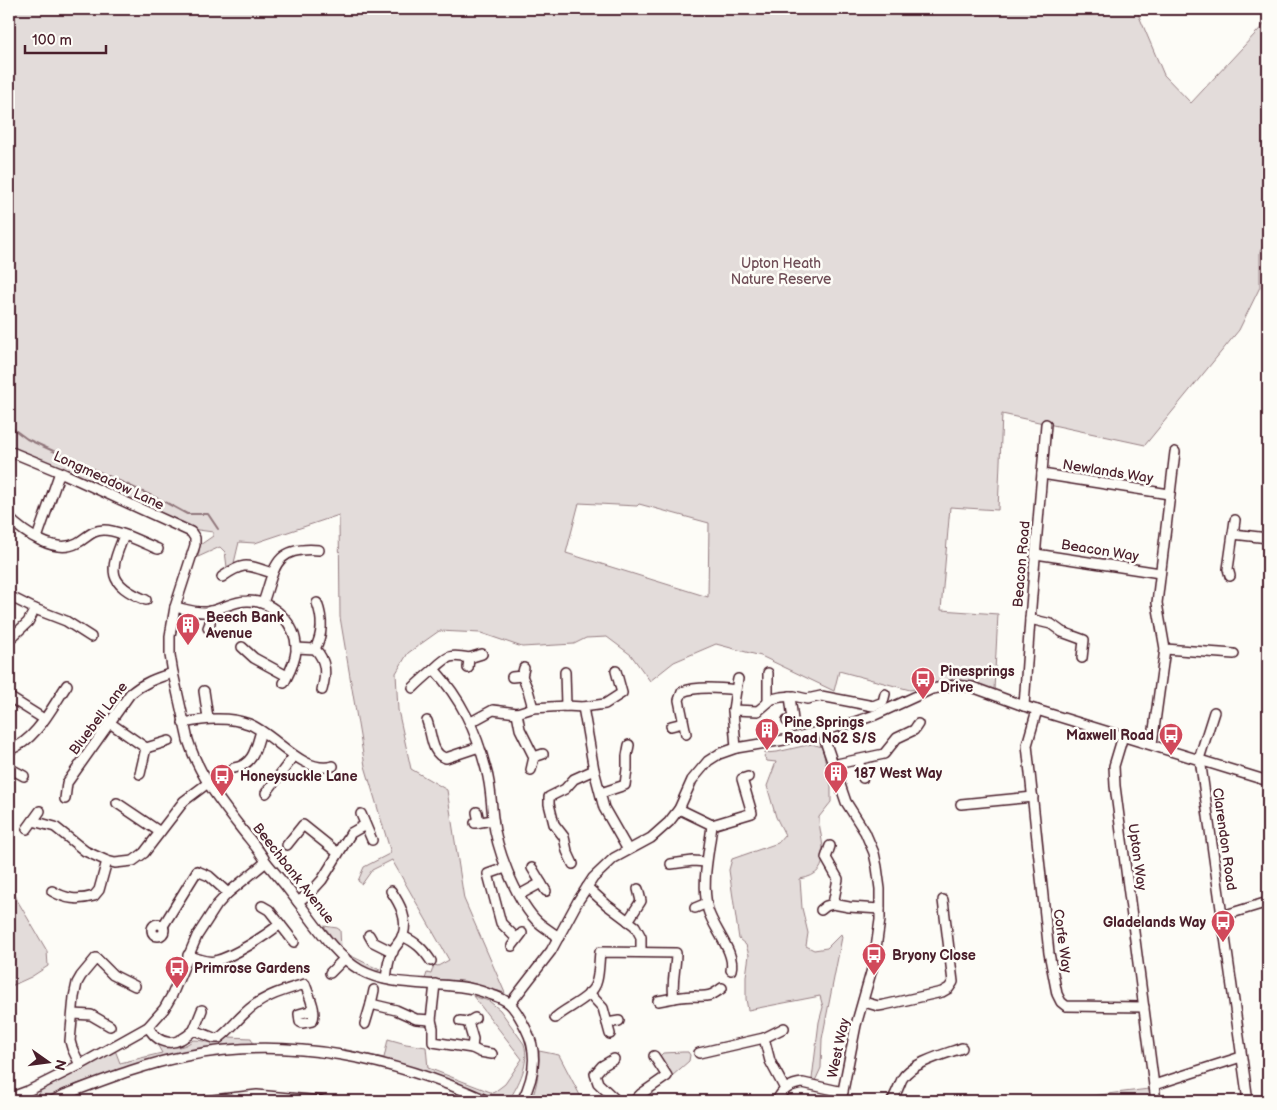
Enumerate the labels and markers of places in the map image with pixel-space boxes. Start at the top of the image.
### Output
place label: Beech Bank Avenue [205,609,285,642]
building icon: Beech Bank Avenue [175,612,201,646]
place label: Pinesprings Drive [940,663,1015,696]
bus stop icon: Pinesprings Drive [910,666,936,700]
place label: Pine Springs Road No2 S/S [784,714,876,747]
building icon: Pine Springs Road No2 S/S [754,717,780,751]
bus stop icon: Maxwell Road [1158,722,1184,756]
place label: Maxwell Road [1066,727,1154,744]
building icon: 187 West Way [823,760,849,794]
bus stop icon: Honeysuckle Lane [209,763,235,797]
place label: 187 West Way [854,765,943,782]
place label: Honeysuckle Lane [240,768,357,785]
bus stop icon: Gladelands Way [1210,909,1236,943]
place label: Gladelands Way [1103,914,1207,931]
bus stop icon: Bryony Close [861,942,887,976]
place label: Bryony Close [892,947,976,964]
bus stop icon: Primrose Gardens [164,955,190,989]
place label: Primrose Gardens [194,960,310,977]

